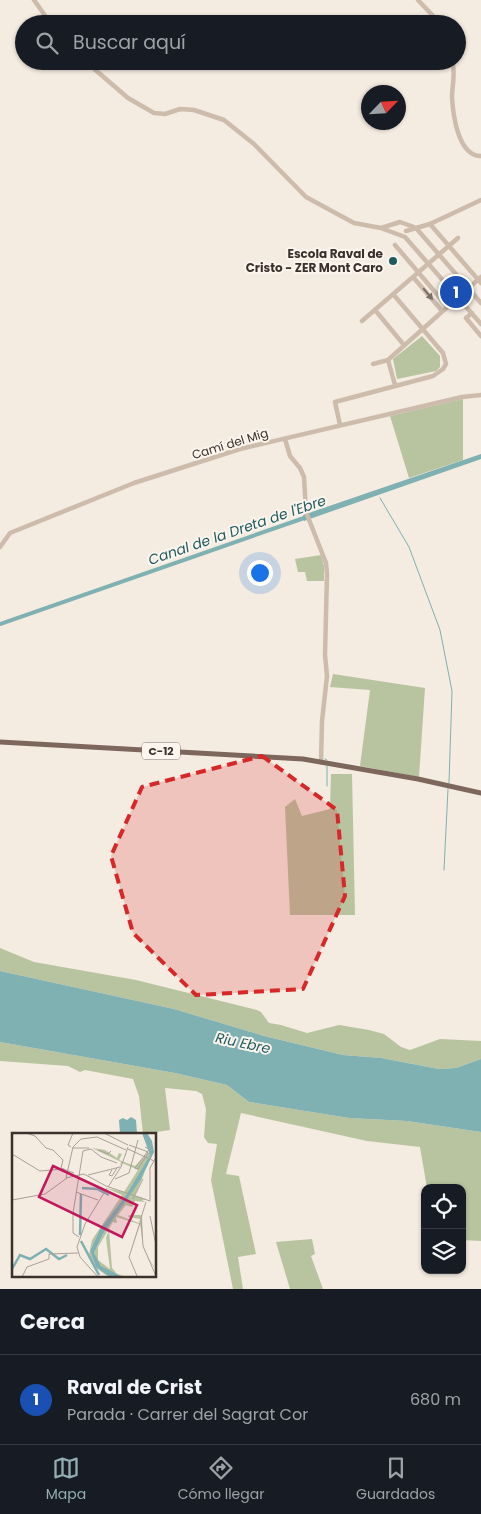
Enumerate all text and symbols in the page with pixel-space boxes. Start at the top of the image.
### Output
search box [15,15,466,70]
icon: search [33,29,61,57]
text: Buscar aquí [73,29,186,56]
north arrow [361,85,406,130]
place label: Escola Raval de Cristo - ZER Mont Caro [246,245,384,276]
marker: Escola Raval de Cristo - ZER Mont Caro [387,255,399,267]
pin: 1 [440,273,472,311]
one-way arrow [422,287,433,300]
street label: Camí del Mig [190,424,270,463]
water label: Canal de la Dreta de l'Ebre [145,490,329,570]
your location [247,560,273,586]
road number: C-12 [142,742,180,759]
water label: Riu Ebre [214,1027,273,1059]
inset map [12,1133,156,1276]
map controls [421,1184,466,1274]
button: locate [421,1184,466,1229]
button: layers [421,1229,466,1274]
text: Cerca [20,1307,85,1336]
text: Raval de Crist [67,1374,202,1401]
text: 1 [33,1388,39,1411]
text: 680 m [410,1388,461,1411]
text: Parada · Carrer del Sagrat Cor [67,1403,308,1426]
tab: Mapa [46,1454,86,1505]
tab: Cómo llegar [178,1454,264,1505]
tab: Guardados [356,1454,435,1505]

